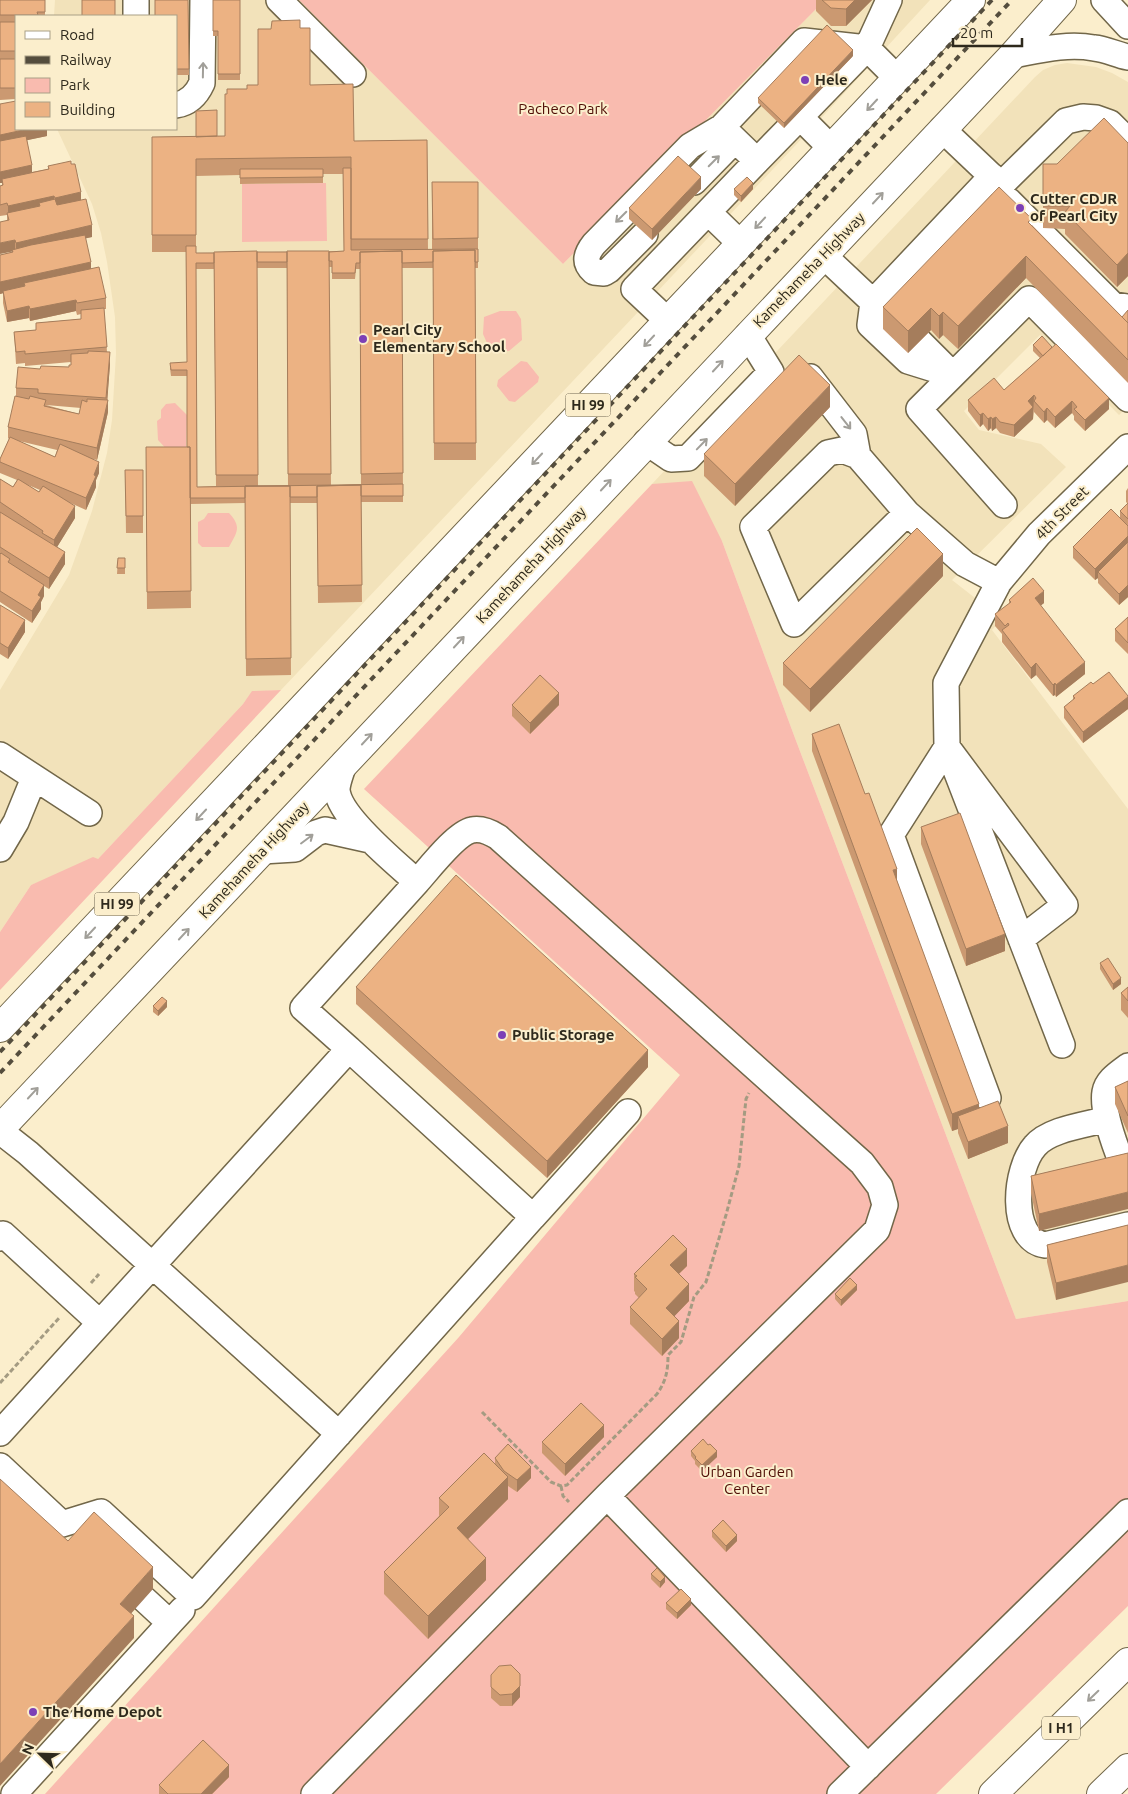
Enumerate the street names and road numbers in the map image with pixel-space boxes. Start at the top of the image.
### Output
street label: Kamehameha Highway [749,209,868,331]
road number: HI 99 [566,394,610,416]
street label: 4th Street [1032,482,1092,543]
street label: Kamehameha Highway [472,503,589,626]
street label: Kamehameha Highway [195,798,312,921]
road number: HI 99 [94,892,140,916]
road number: I H1 [1042,1716,1080,1740]

